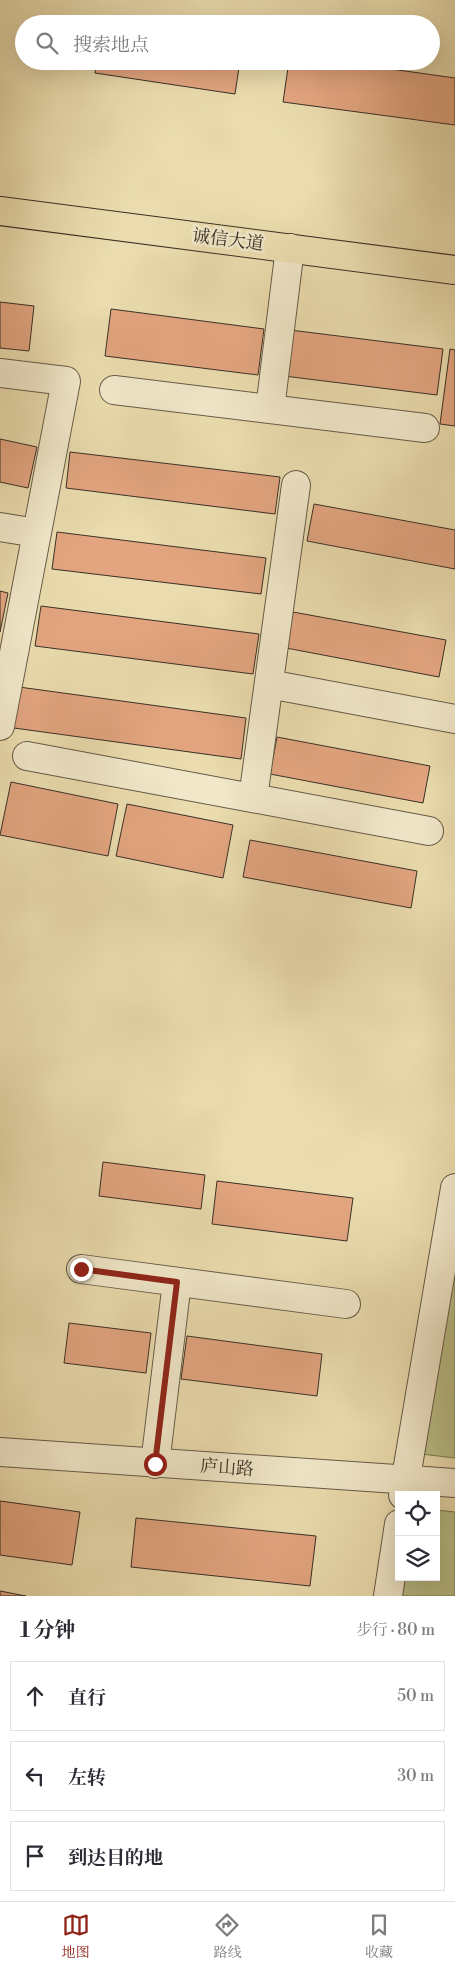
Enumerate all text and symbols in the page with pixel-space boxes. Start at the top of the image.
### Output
search box [15,15,440,70]
icon: search [33,29,61,57]
text: 搜索地点 [73,33,149,57]
street label: 诚信大道 [191,224,265,256]
route end [70,1258,93,1281]
route start [144,1453,167,1476]
street label: 庐山路 [199,1455,255,1481]
map controls [395,1491,440,1581]
button: locate [395,1491,440,1536]
button: layers [395,1536,440,1581]
text: 1 分钟 [20,1618,75,1644]
text: 步行 · 80 m [356,1620,435,1640]
icon: ahead [21,1682,49,1710]
text: 直行 [68,1686,106,1710]
text: 50 m [397,1686,434,1706]
icon: left [21,1762,49,1790]
text: 左转 [68,1766,106,1790]
text: 30 m [397,1766,434,1786]
icon: arrive [21,1842,49,1870]
text: 到达目的地 [68,1846,163,1870]
tab: 地图 [62,1911,90,1962]
tab: 路线 [213,1911,241,1962]
tab: 收藏 [365,1911,393,1962]

